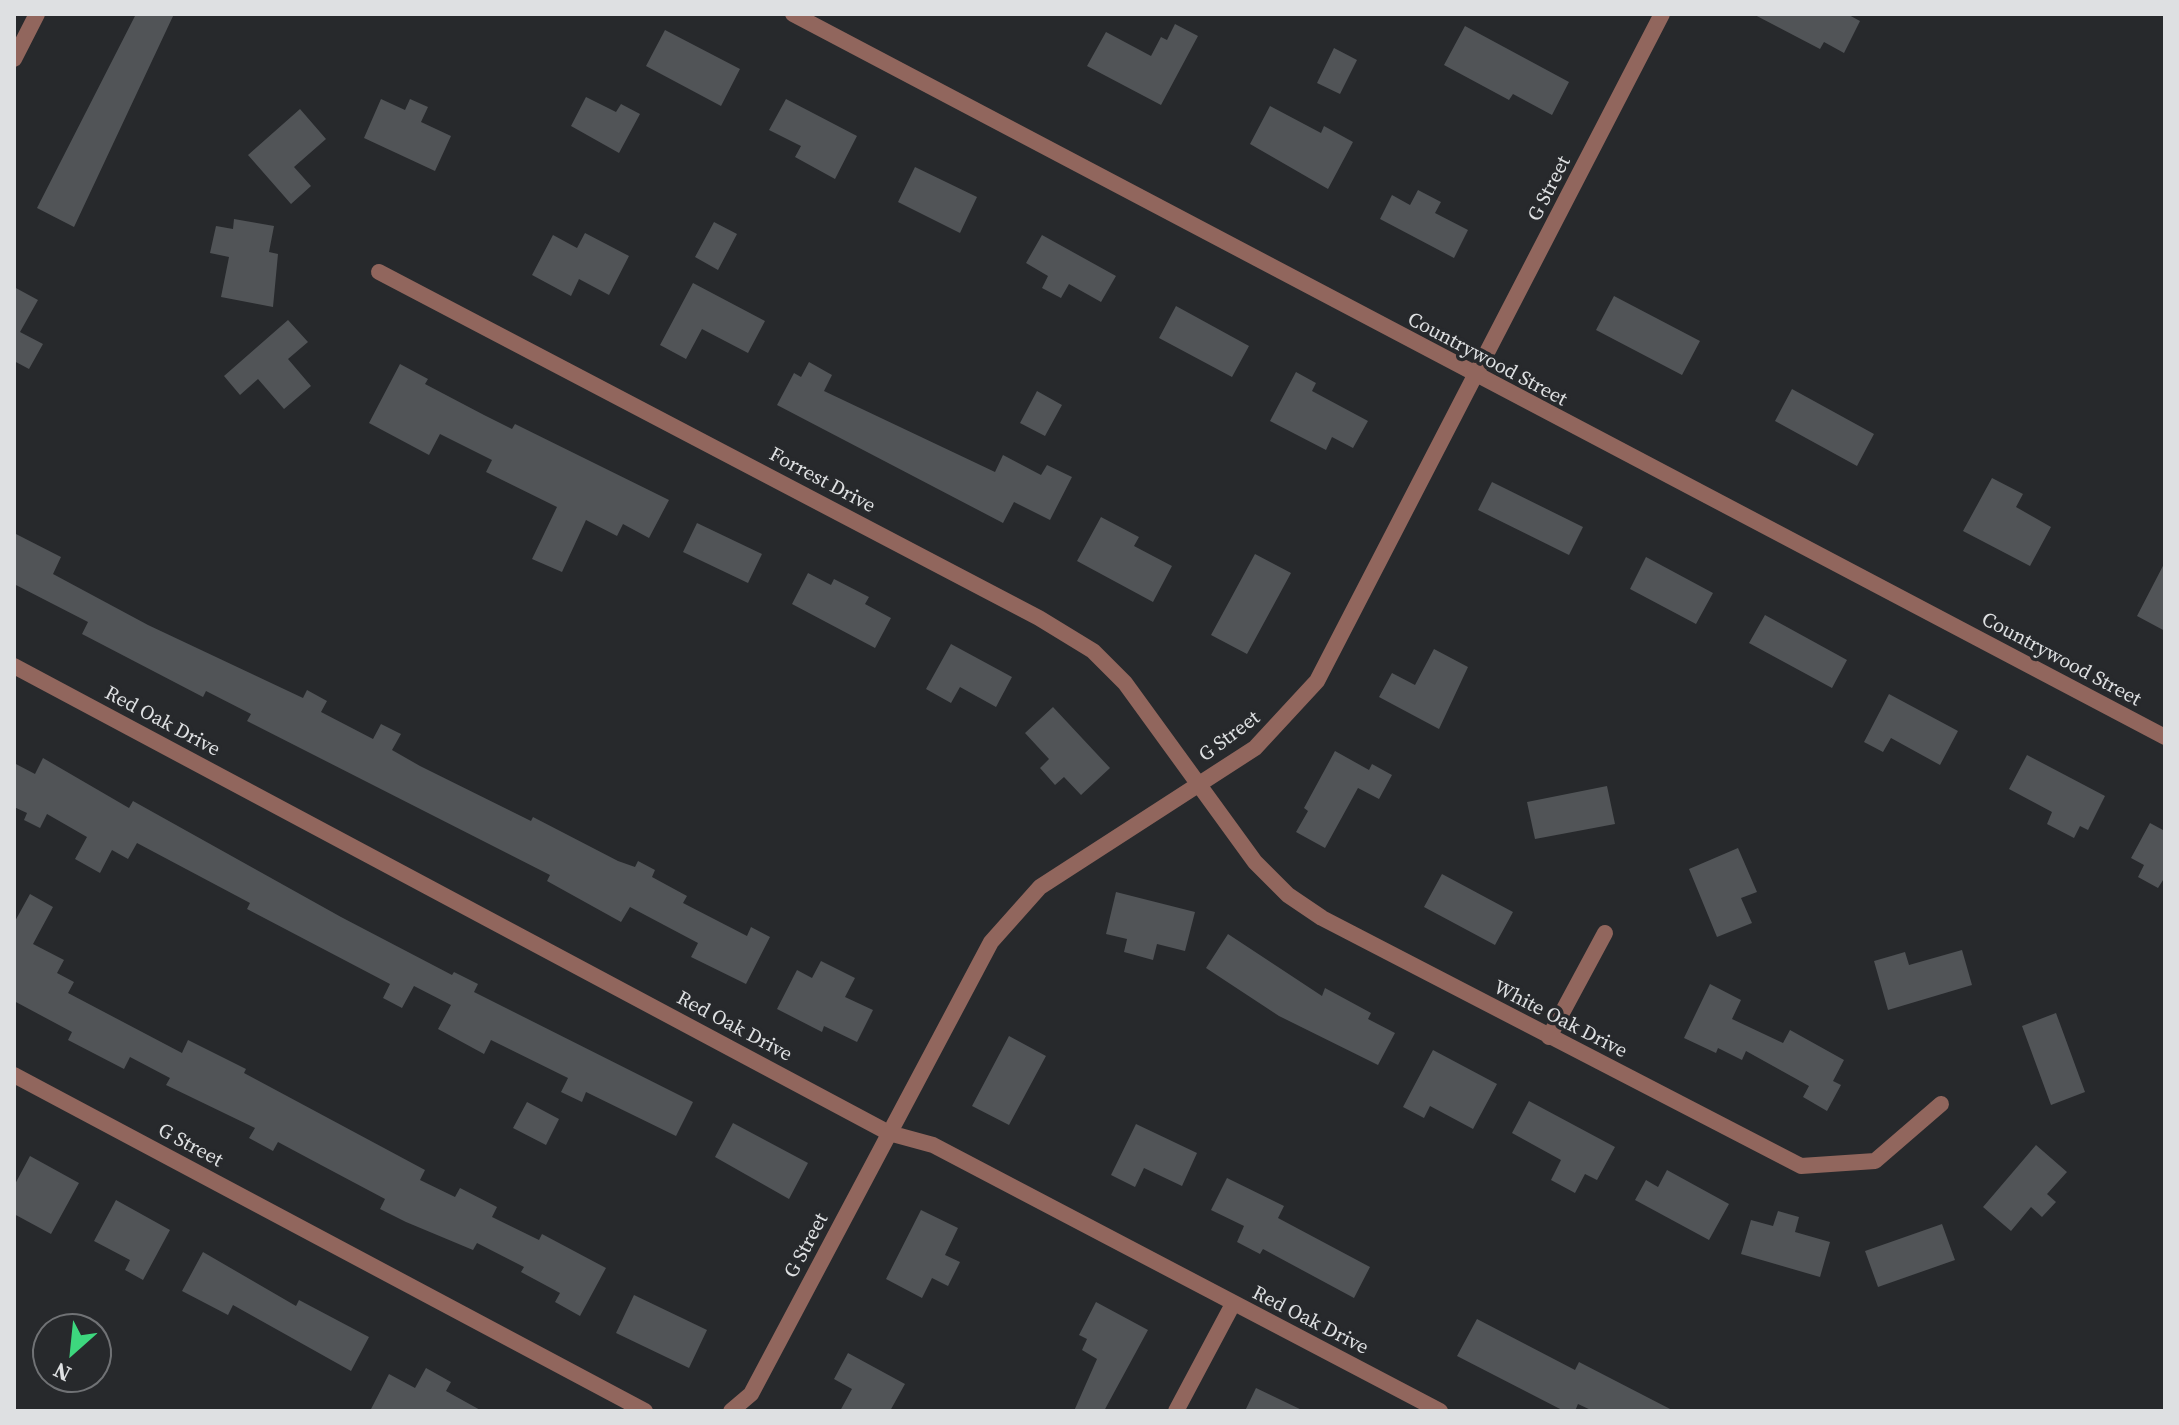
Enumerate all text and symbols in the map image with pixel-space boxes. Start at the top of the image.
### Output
street label: G Street [1523,152,1577,226]
street label: Countrywood Street [1403,308,1571,412]
street label: Forrest Drive [765,443,879,519]
street label: Countrywood Street [1977,608,2145,712]
street label: Red Oak Drive [100,682,224,762]
street label: G Street [1195,706,1265,768]
street label: White Oak Drive [1489,976,1631,1064]
street label: Red Oak Drive [672,987,796,1067]
street label: G Street [153,1119,227,1173]
street label: G Street [780,1209,834,1283]
street label: Red Oak Drive [1248,1281,1372,1361]
north arrow [32,1313,112,1393]
text: N [48,1356,76,1390]

